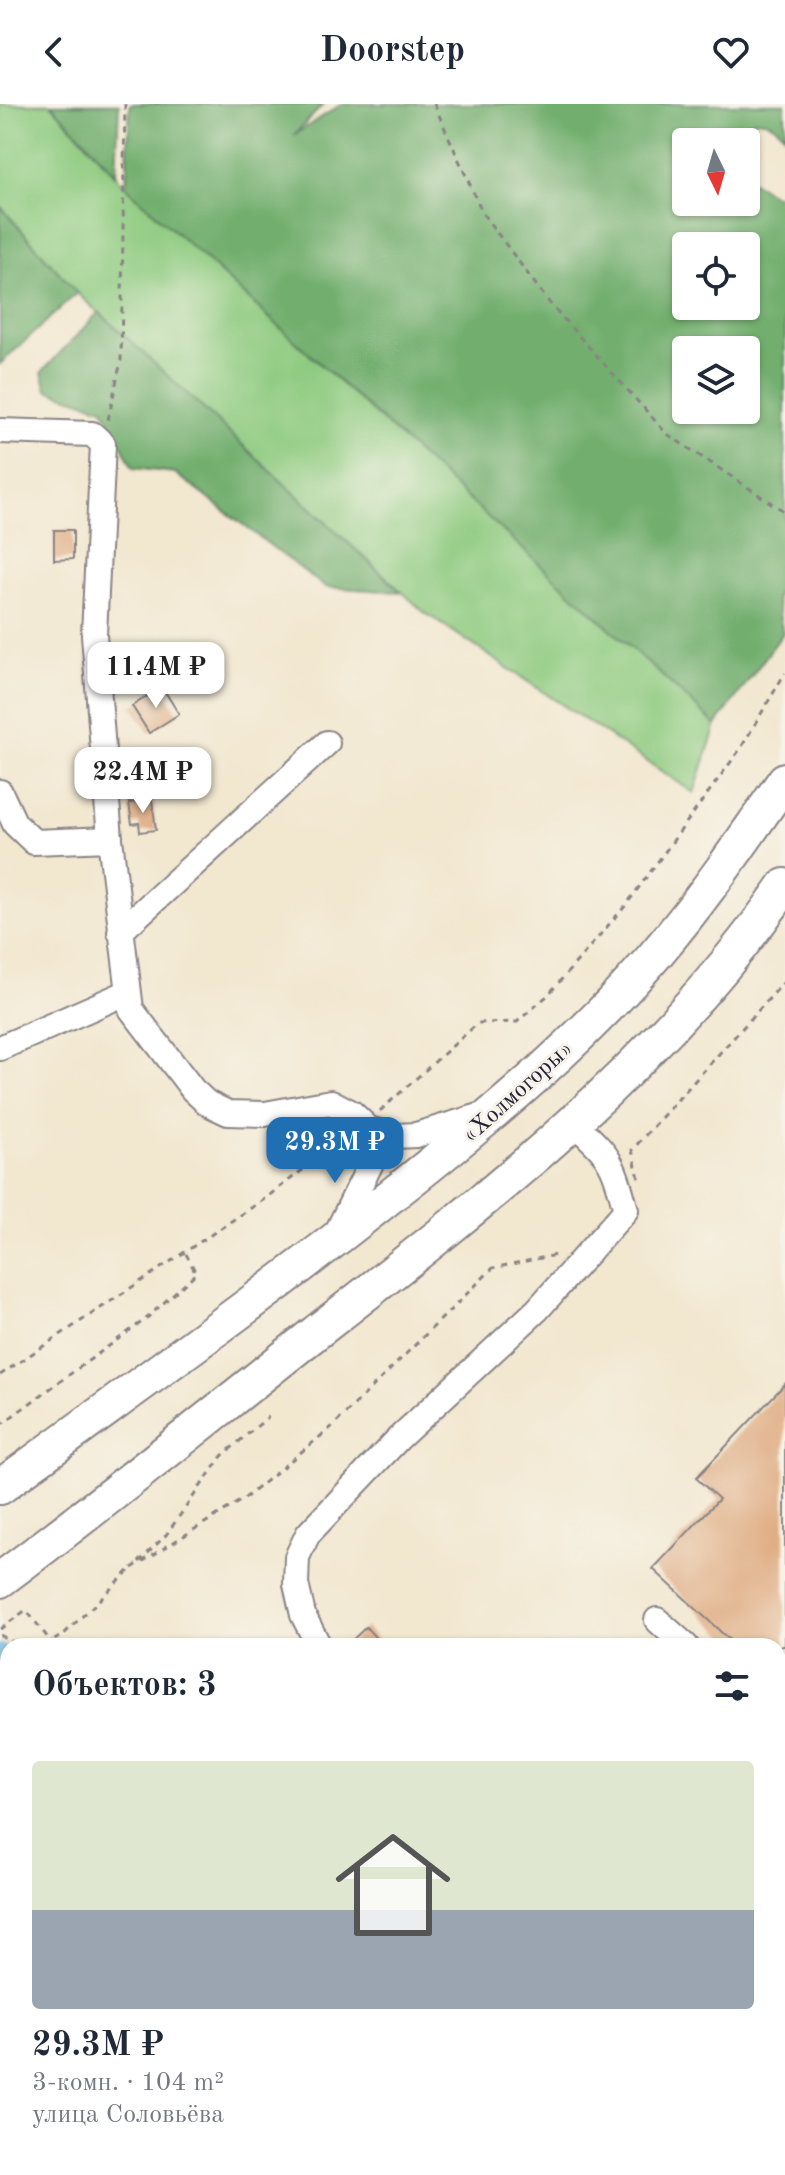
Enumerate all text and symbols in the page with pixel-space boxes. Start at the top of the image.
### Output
icon: back [32,30,76,74]
icon: heart [709,30,753,74]
text: Doorstep [320,34,465,70]
north arrow [672,128,760,216]
map controls [672,128,760,424]
button: locate [672,232,760,320]
button: layers [672,336,760,424]
pin: 11.4M ₽ [82,642,230,710]
text: 11.4M ₽ [105,655,207,681]
pin: 22.4M ₽ [69,747,217,815]
text: 22.4M ₽ [92,760,194,786]
street label: «Холмогоры» [458,1037,578,1148]
pin: 29.3M ₽ [261,1117,409,1185]
text: 29.3M ₽ [284,1130,386,1156]
icon: filters [710,1664,754,1708]
text: Объектов: 3 [32,1669,217,1703]
icon: home [321,1813,465,1957]
text: 29.3M ₽ [32,2029,164,2063]
text: 3-комн. · 104 m² [32,2070,224,2096]
text: улица Соловьёва [32,2102,224,2128]

